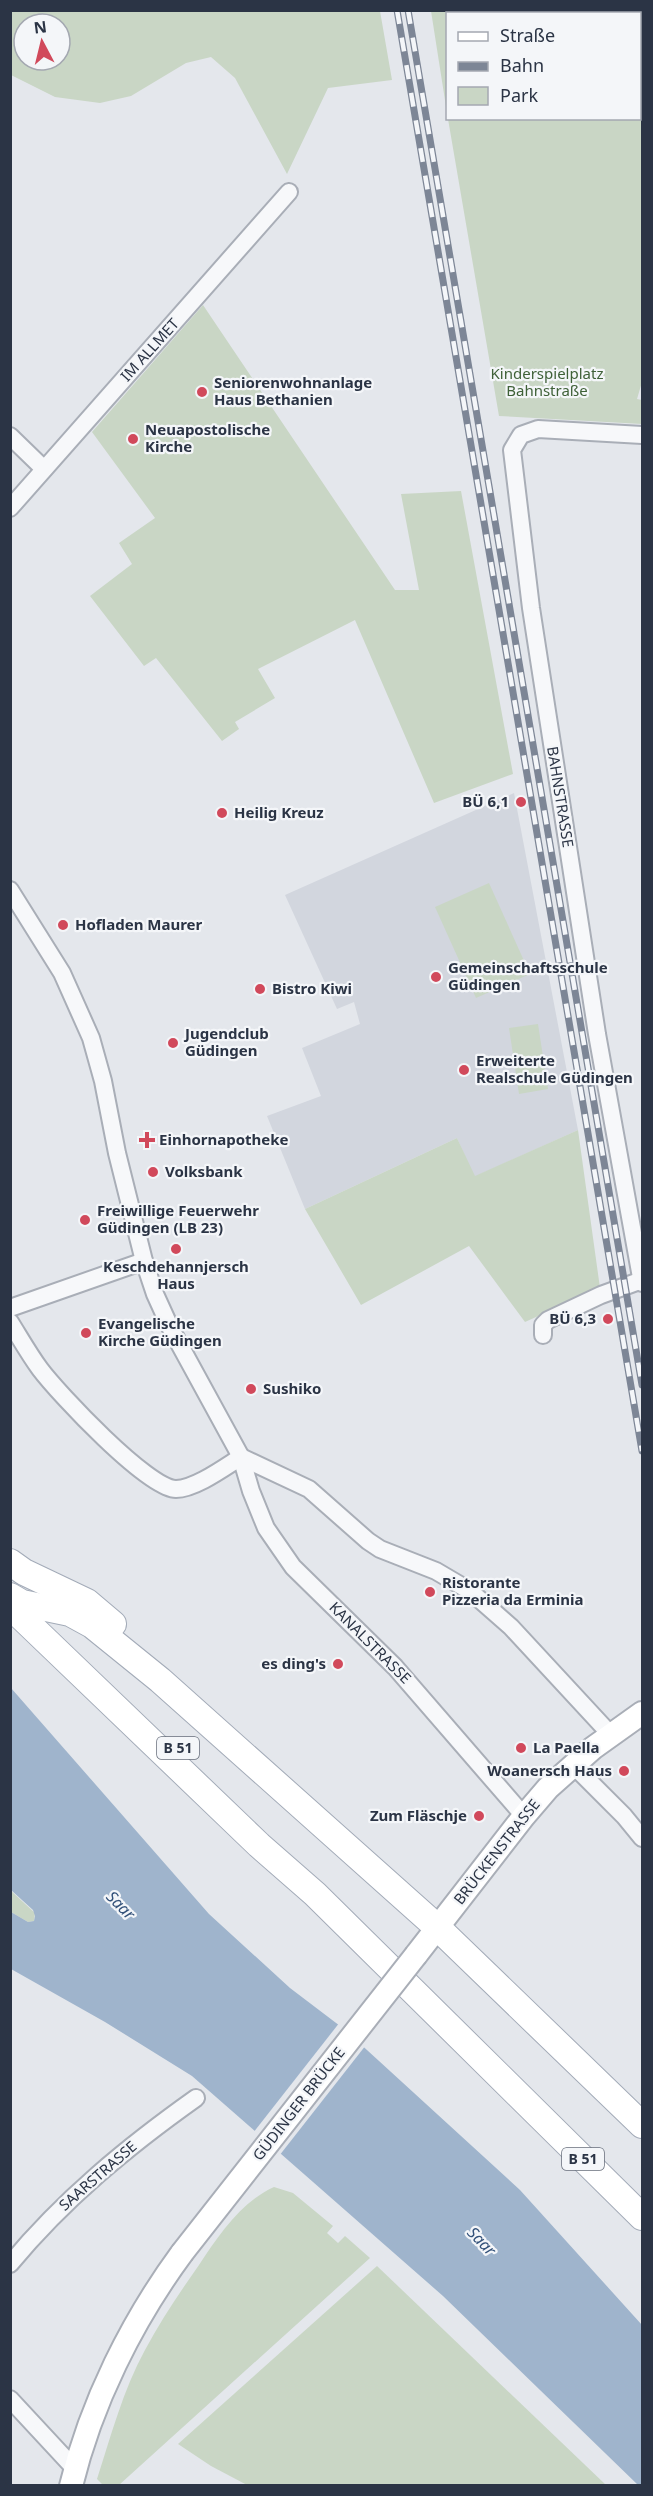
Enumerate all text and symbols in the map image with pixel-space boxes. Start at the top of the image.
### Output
north arrow [12,12,72,72]
legend [446,12,641,120]
text: N [32,15,48,39]
text: Straße [500,23,555,47]
text: Bahn [500,53,544,77]
text: Park [500,83,538,107]
street label: IM ALLMET [116,313,183,385]
park label: Kinderspielplatz Bahnstraße [491,363,603,400]
place label: Seniorenwohnanlage Haus Bethanien [214,372,372,409]
marker: Seniorenwohnanlage Haus Bethanien [195,385,209,399]
place label: Neuapostolische Kirche [145,419,270,456]
marker: Neuapostolische Kirche [126,432,140,446]
street label: BAHNSTRASSE [543,745,579,849]
place label: BÜ 6,1 [462,791,509,811]
marker: BÜ 6,1 [514,795,528,809]
place label: Heilig Kreuz [234,802,324,822]
marker: Heilig Kreuz [215,806,229,820]
place label: Hofladen Maurer [75,914,203,934]
marker: Hofladen Maurer [56,918,70,932]
place label: Gemeinschaftsschule Güdingen [448,957,608,994]
marker: Gemeinschaftsschule Güdingen [429,970,443,984]
place label: Bistro Kiwi [272,978,352,998]
marker: Bistro Kiwi [253,982,267,996]
place label: Jugendclub Güdingen [183,1023,269,1060]
marker: Jugendclub Güdingen [166,1036,180,1050]
place label: Erweiterte Realschule Güdingen [476,1050,633,1087]
marker: Erweiterte Realschule Güdingen [457,1063,471,1077]
place label: Einhornapotheke [159,1129,289,1149]
marker: Einhornapotheke [140,1133,154,1147]
place label: Volksbank [165,1161,243,1181]
marker: Volksbank [146,1165,160,1179]
place label: Freiwillige Feuerwehr Güdingen (LB 23) [97,1200,259,1237]
marker: Freiwillige Feuerwehr Güdingen (LB 23) [78,1213,92,1227]
marker: Keschdehannjersch Haus [169,1242,183,1256]
place label: Keschdehannjersch Haus [103,1256,249,1293]
place label: BÜ 6,3 [549,1308,596,1328]
marker: BÜ 6,3 [601,1312,615,1326]
place label: Evangelische Kirche Güdingen [98,1313,222,1350]
marker: Evangelische Kirche Güdingen [79,1326,93,1340]
place label: Sushiko [263,1378,321,1398]
marker: Sushiko [244,1382,258,1396]
place label: Ristorante Pizzeria da Erminia [442,1572,583,1609]
marker: Ristorante Pizzeria da Erminia [423,1585,437,1599]
street label: KANALSTRASSE [325,1597,416,1688]
place label: es ding's [261,1653,326,1673]
marker: es ding's [331,1657,345,1671]
road number: B 51 [157,1737,199,1759]
place label: La Paella [533,1737,599,1757]
marker: La Paella [514,1741,528,1755]
place label: Woanersch Haus [487,1760,612,1780]
marker: Woanersch Haus [617,1764,631,1778]
street label: BRÜCKENSTRASSE [449,1794,544,1908]
place label: Zum Fläschje [370,1805,467,1825]
marker: Zum Fläschje [472,1809,486,1823]
water label: Saar [102,1886,141,1925]
street label: GÜDINGER BRÜCKE [248,2042,349,2164]
street label: SAARSTRASSE [54,2136,141,2215]
road number: B 51 [562,2148,604,2170]
water label: Saar [463,2222,502,2261]

